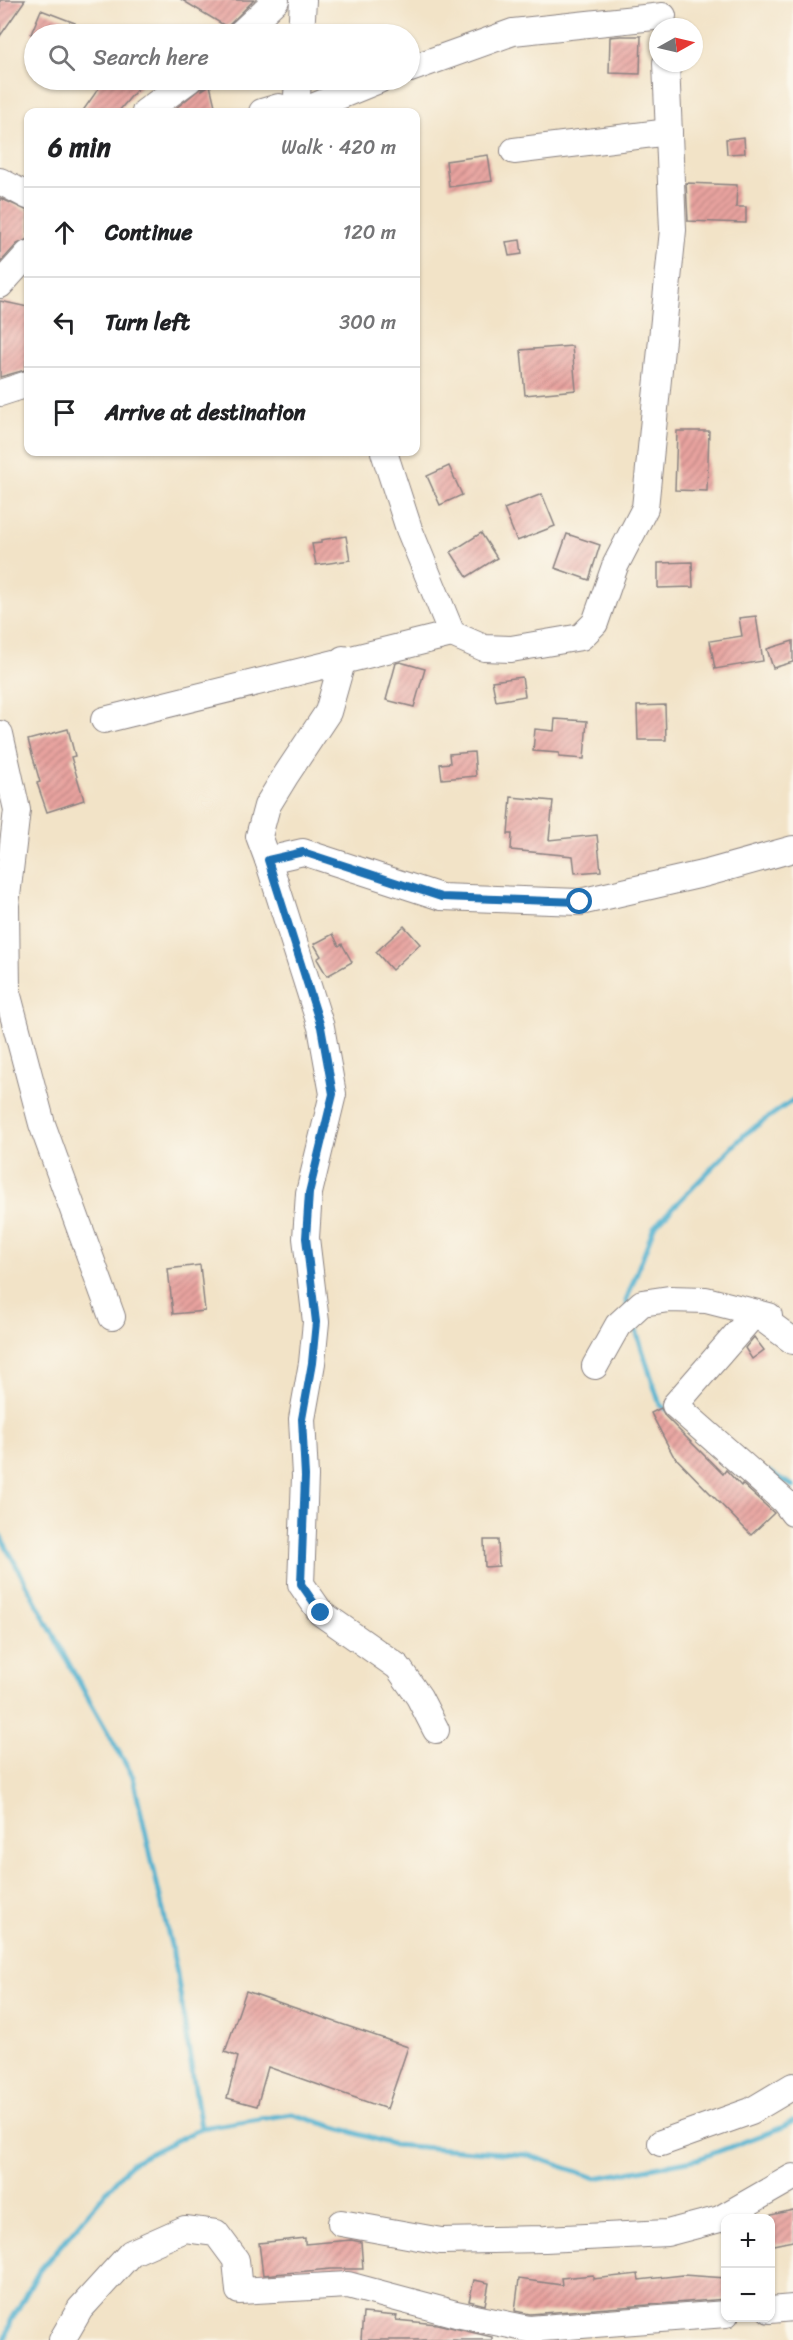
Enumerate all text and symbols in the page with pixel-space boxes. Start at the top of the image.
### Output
north arrow [649,18,703,72]
search box [24,24,420,90]
text: Search here [93,38,209,77]
icon: search [45,41,78,74]
text: 6 min [48,124,111,170]
text: Walk · 420 m [281,130,396,165]
text: Continue [105,213,193,252]
text: 120 m [343,215,396,250]
icon: ahead [48,216,81,249]
text: Turn left [105,303,190,342]
text: 300 m [339,305,396,340]
icon: left [48,306,81,339]
text: Arrive at destination [105,393,306,432]
icon: arrive [48,396,81,429]
route start [566,888,592,914]
route end [307,1599,333,1625]
map controls [721,2214,775,2322]
button: + [721,2214,775,2268]
button: − [721,2268,775,2322]

